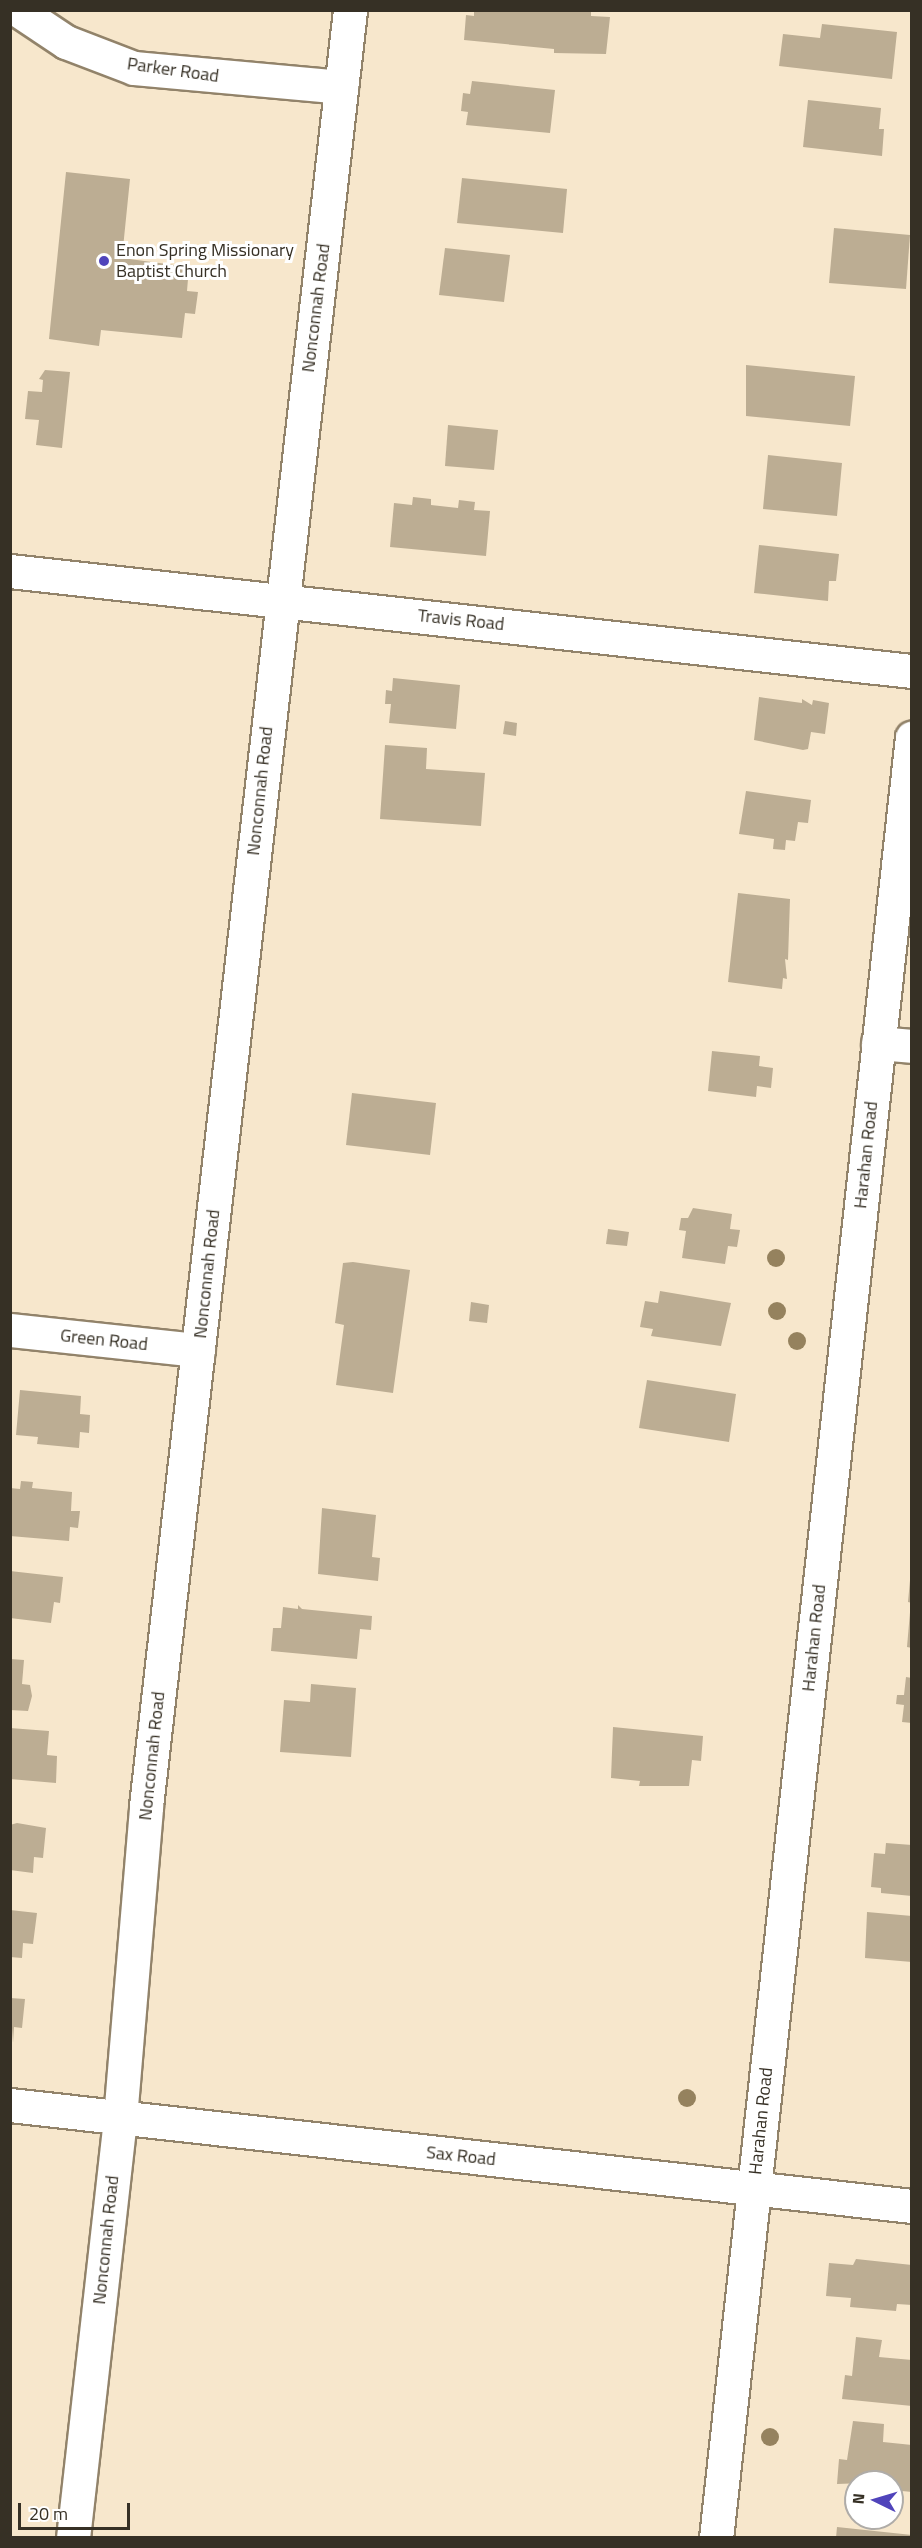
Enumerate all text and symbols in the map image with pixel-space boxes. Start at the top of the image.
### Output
street label: Parker Road [126,53,220,87]
place label: Enon Spring Missionary Baptist Church [116,240,294,282]
street label: Nonconnah Road [297,242,335,374]
marker: Enon Spring Missionary Baptist Church [97,254,111,268]
street label: Travis Road [417,605,505,635]
street label: Nonconnah Road [242,726,278,856]
street label: Harahan Road [850,1100,882,1210]
street label: Nonconnah Road [189,1209,225,1339]
street label: Green Road [59,1325,149,1355]
street label: Harahan Road [798,1583,830,1693]
street label: Nonconnah Road [134,1691,170,1821]
street label: Harahan Road [745,2066,777,2176]
street label: Sax Road [425,2142,497,2170]
street label: Nonconnah Road [88,2175,124,2305]
north arrow [844,2470,904,2530]
scale bar [21,2491,134,2529]
text: N [846,2492,870,2505]
text: 20 m [29,2500,68,2527]

